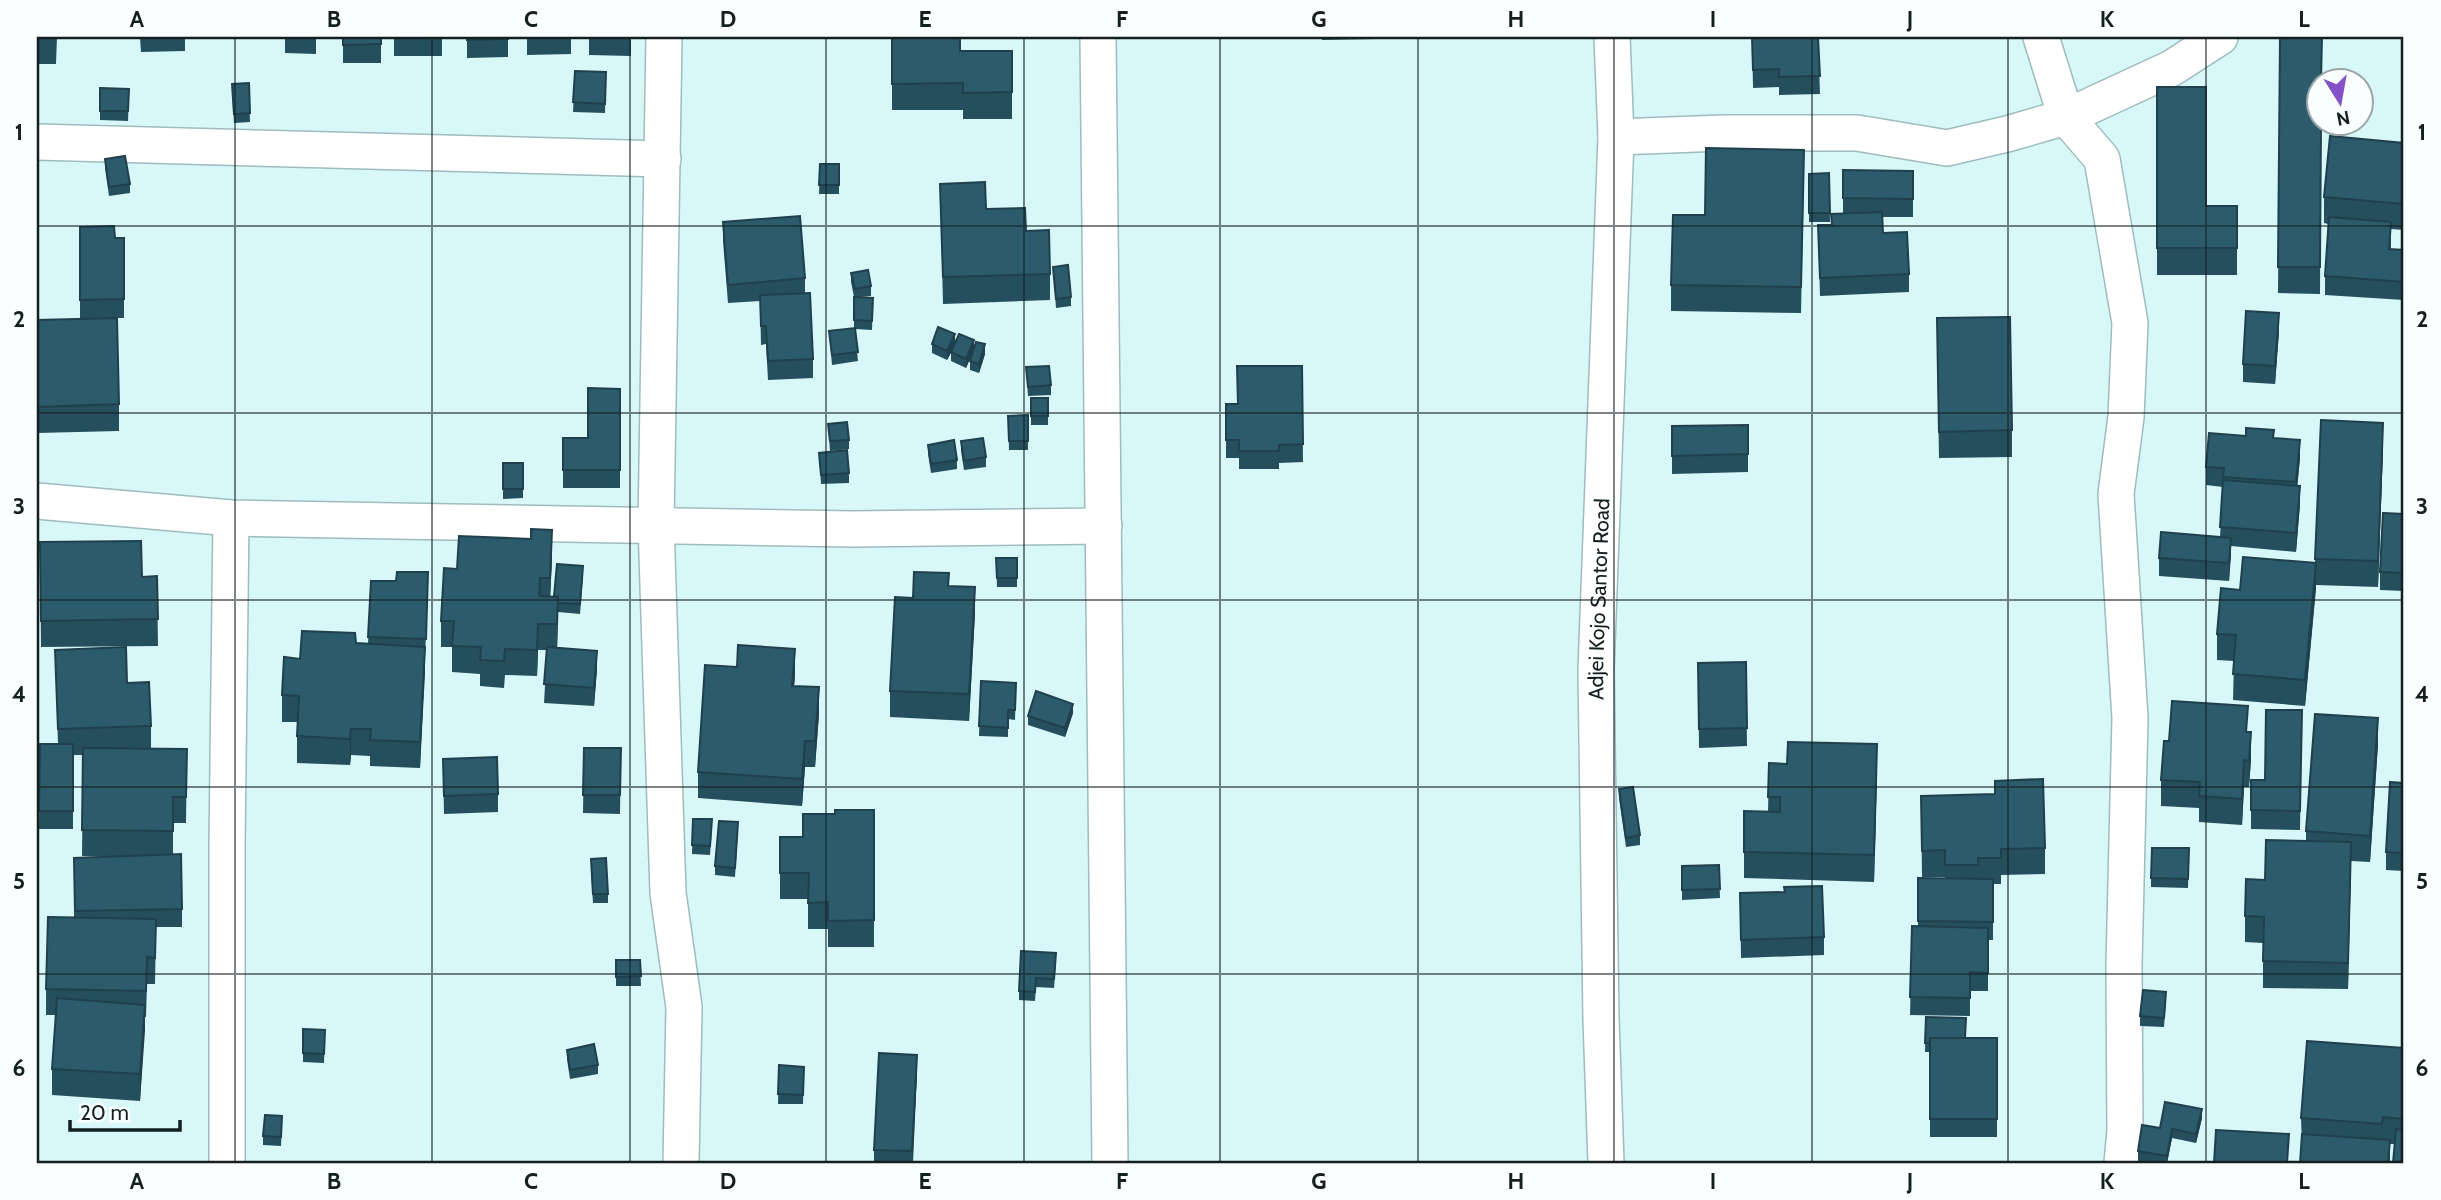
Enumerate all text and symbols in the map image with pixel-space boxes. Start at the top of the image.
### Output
text: A [130,5,145,33]
text: B [327,5,341,33]
text: C [524,5,538,33]
text: D [720,5,736,33]
text: E [918,5,932,33]
text: F [1116,5,1128,33]
text: G [1311,5,1327,33]
text: H [1508,5,1524,33]
text: I [1710,5,1716,33]
text: J [1906,5,1913,33]
text: K [2100,5,2115,33]
text: L [2298,5,2310,33]
north arrow [2304,66,2374,136]
text: N [2334,106,2352,131]
text: 1 [15,118,23,146]
text: 1 [2418,118,2426,146]
text: 2 [13,305,25,333]
text: 2 [2416,305,2428,333]
text: 3 [13,492,25,520]
text: 3 [2416,492,2428,520]
street label: Adjei Kojo Santor Road [1583,498,1614,700]
text: 4 [12,680,26,708]
text: 4 [2415,680,2429,708]
text: 5 [13,867,25,895]
text: 5 [2416,867,2428,895]
text: 6 [13,1054,25,1082]
text: 6 [2416,1054,2428,1082]
scale bar [70,1088,180,1132]
text: 20 m [80,1100,129,1125]
text: A [130,1167,145,1195]
text: B [327,1167,341,1195]
text: C [524,1167,538,1195]
text: D [720,1167,736,1195]
text: E [918,1167,932,1195]
text: F [1116,1167,1128,1195]
text: G [1311,1167,1327,1195]
text: H [1508,1167,1524,1195]
text: I [1710,1167,1716,1195]
text: J [1906,1167,1913,1195]
text: K [2100,1167,2115,1195]
text: L [2298,1167,2310,1195]

